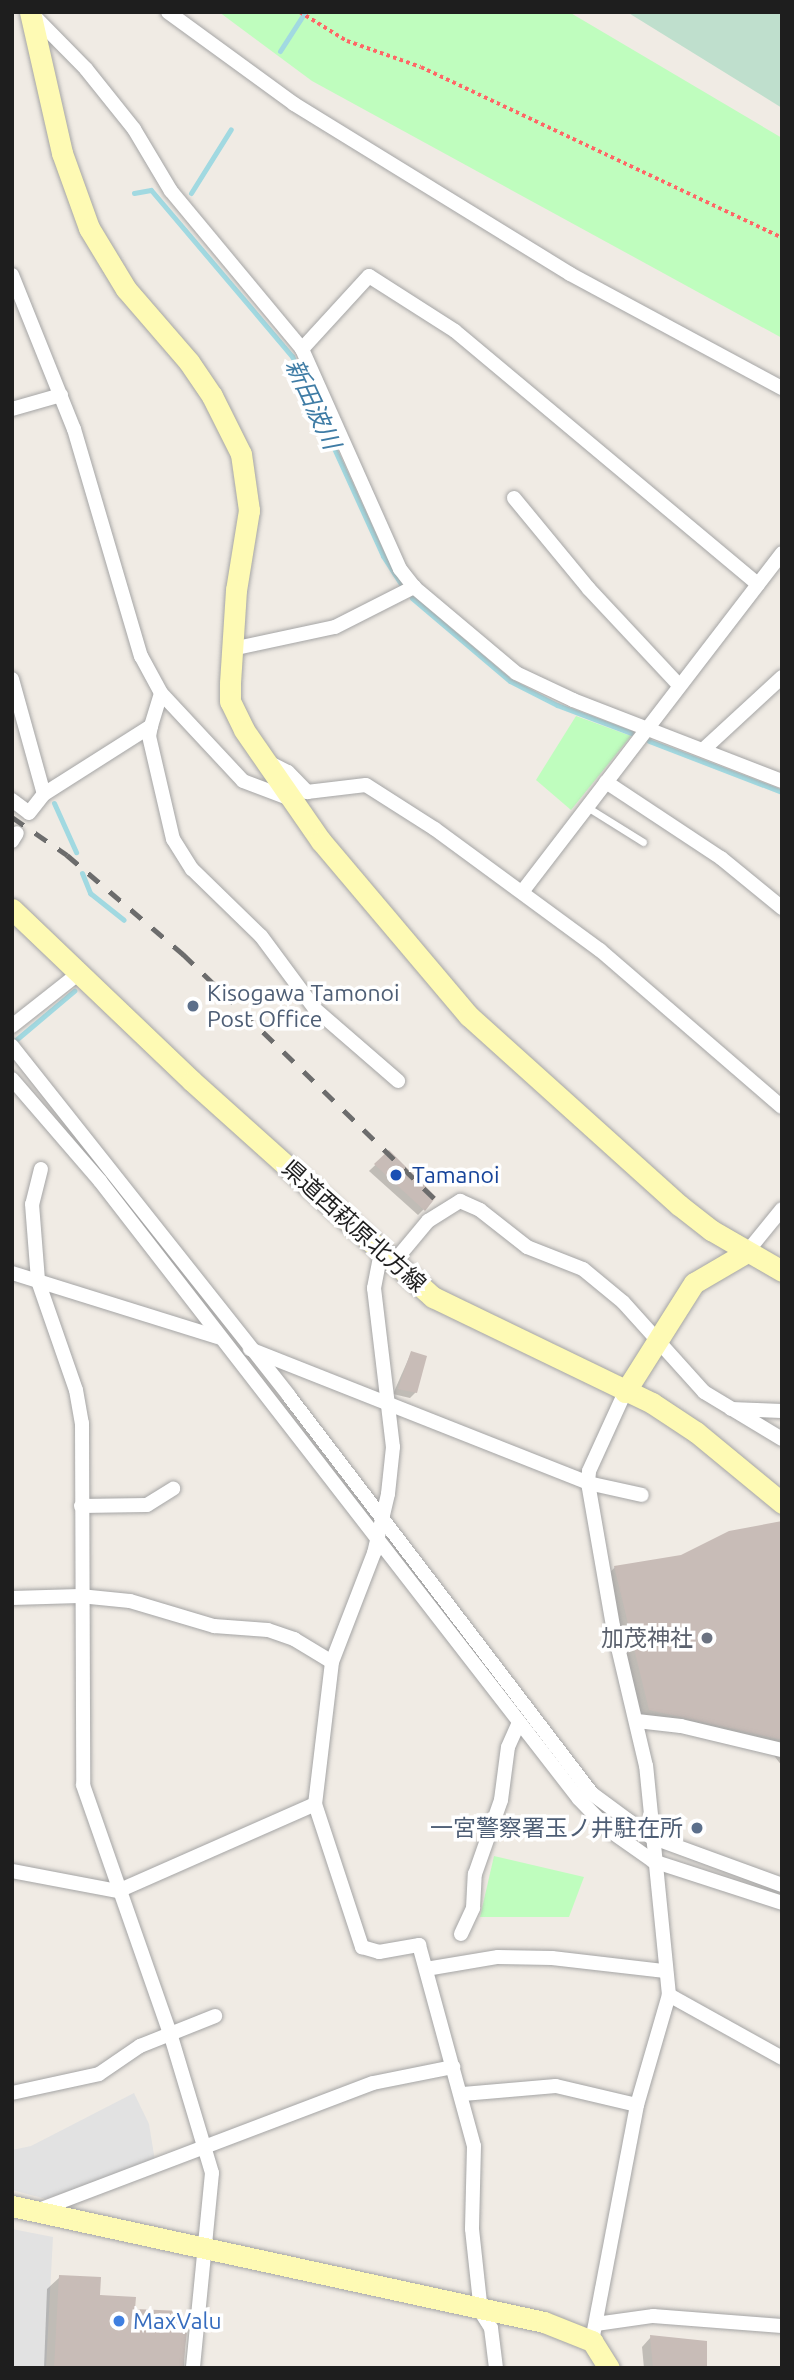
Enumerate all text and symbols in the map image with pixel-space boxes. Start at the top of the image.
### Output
water label: 新田波川 [280,354,346,454]
place label: Kisogawa Tamonoi Post Office [207,979,400,1033]
marker: Kisogawa Tamonoi Post Office [185,998,201,1014]
street label: 県道西萩原北方線 [276,1154,432,1298]
place label: Tamanoi [412,1161,500,1189]
marker: Tamanoi [386,1165,406,1185]
place label: 加茂神社 [601,1624,693,1652]
marker: 加茂神社 [699,1630,715,1646]
place label: 一宮警察署玉ノ井駐在所 [430,1814,683,1842]
marker: 一宮警察署玉ノ井駐在所 [689,1820,705,1836]
place label: MaxValu [133,2307,222,2335]
marker: MaxValu [111,2313,127,2329]

